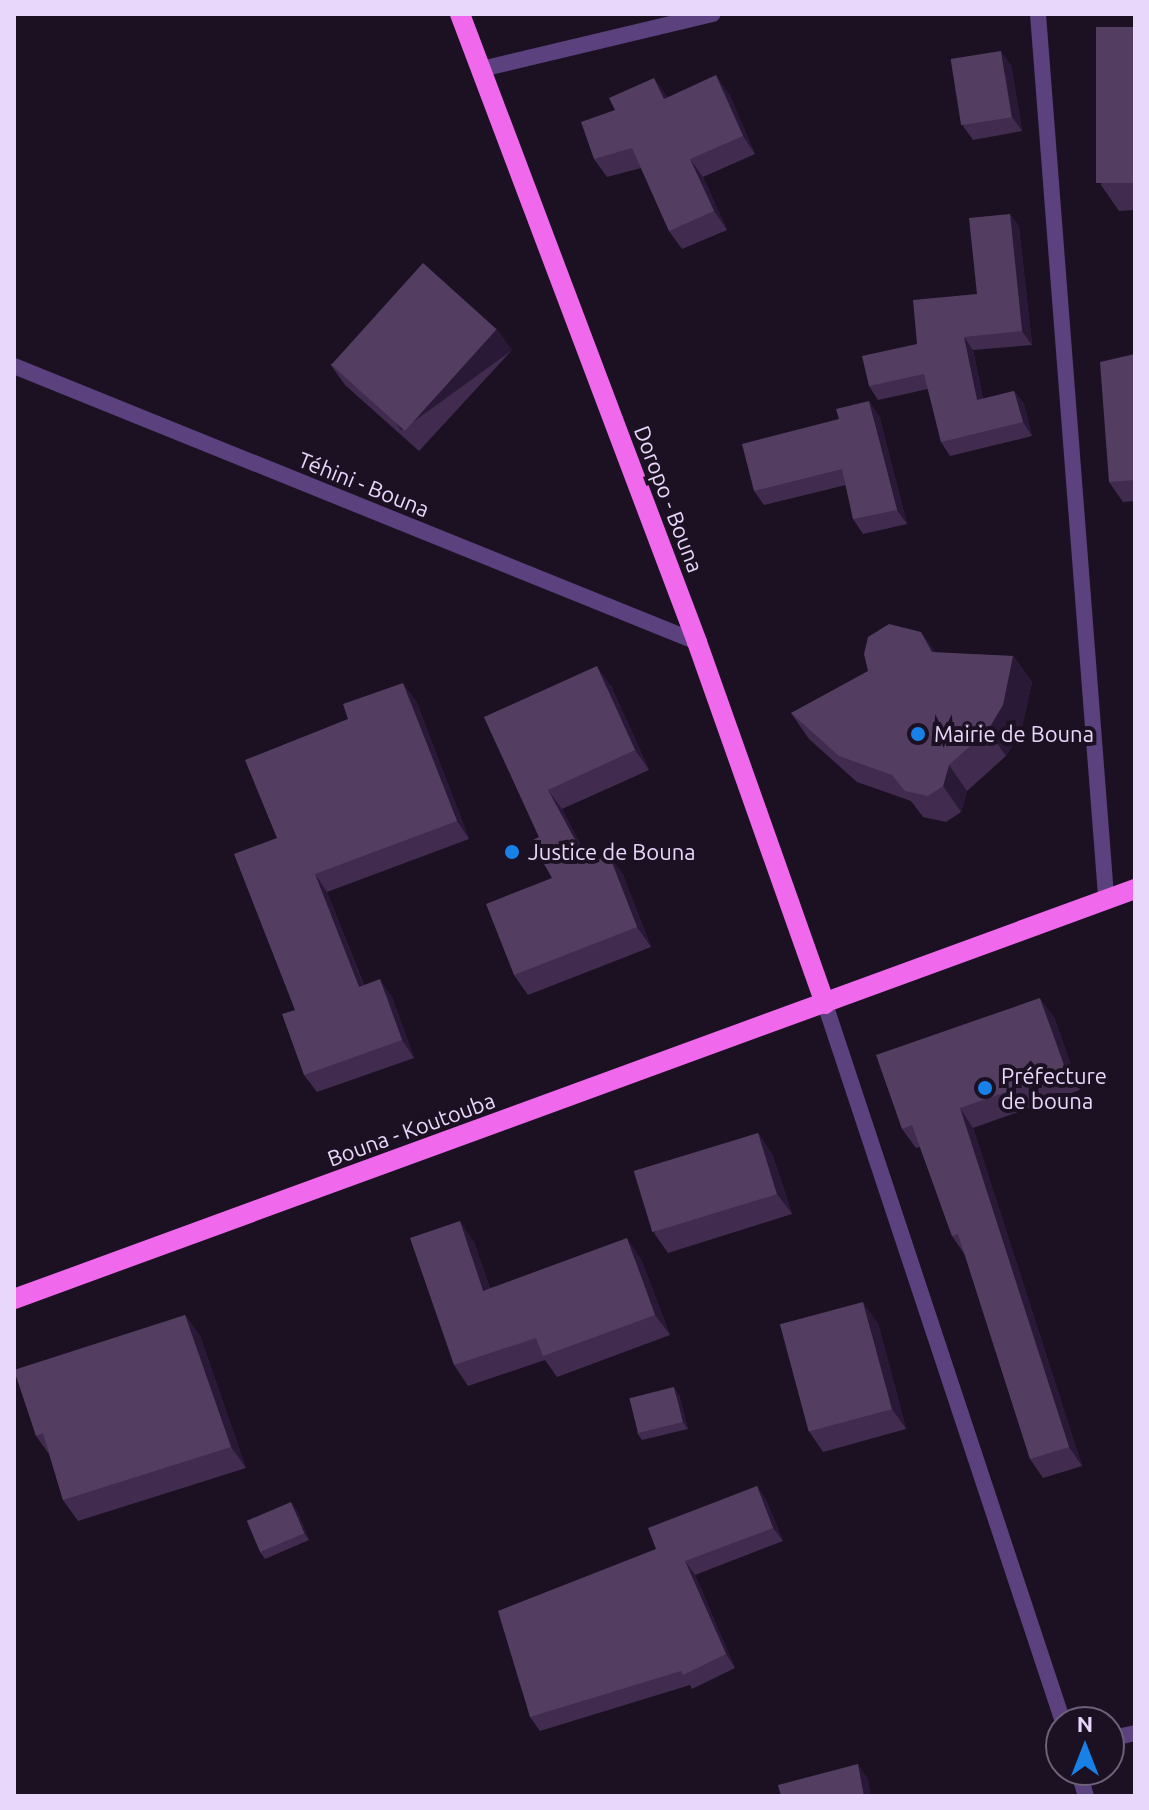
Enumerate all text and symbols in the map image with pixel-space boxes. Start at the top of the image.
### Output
street label: Doropo - Bouna [629,422,709,576]
street label: Téhini - Bouna [295,446,433,522]
place label: Mairie de Bouna [934,721,1094,747]
marker: Mairie de Bouna [909,725,927,743]
place label: Justice de Bouna [528,839,696,865]
marker: Justice de Bouna [503,843,521,861]
place label: Préfecture de bouna [1001,1062,1107,1114]
marker: Préfecture de bouna [976,1079,994,1097]
street label: Bouna - Koutouba [324,1086,498,1172]
north arrow [1045,1706,1125,1786]
text: N [1077,1711,1093,1736]

